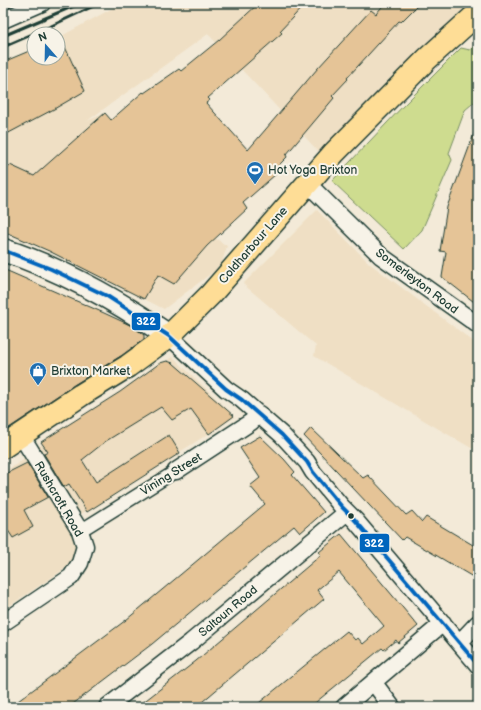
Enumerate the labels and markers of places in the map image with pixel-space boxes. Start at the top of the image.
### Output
sports icon: Hot Yoga Brixton [245,160,265,185]
place label: Hot Yoga Brixton [268,163,358,178]
shop icon: Brixton Market [28,361,48,386]
place label: Brixton Market [51,364,130,379]
unlabelled marker [346,511,356,521]

